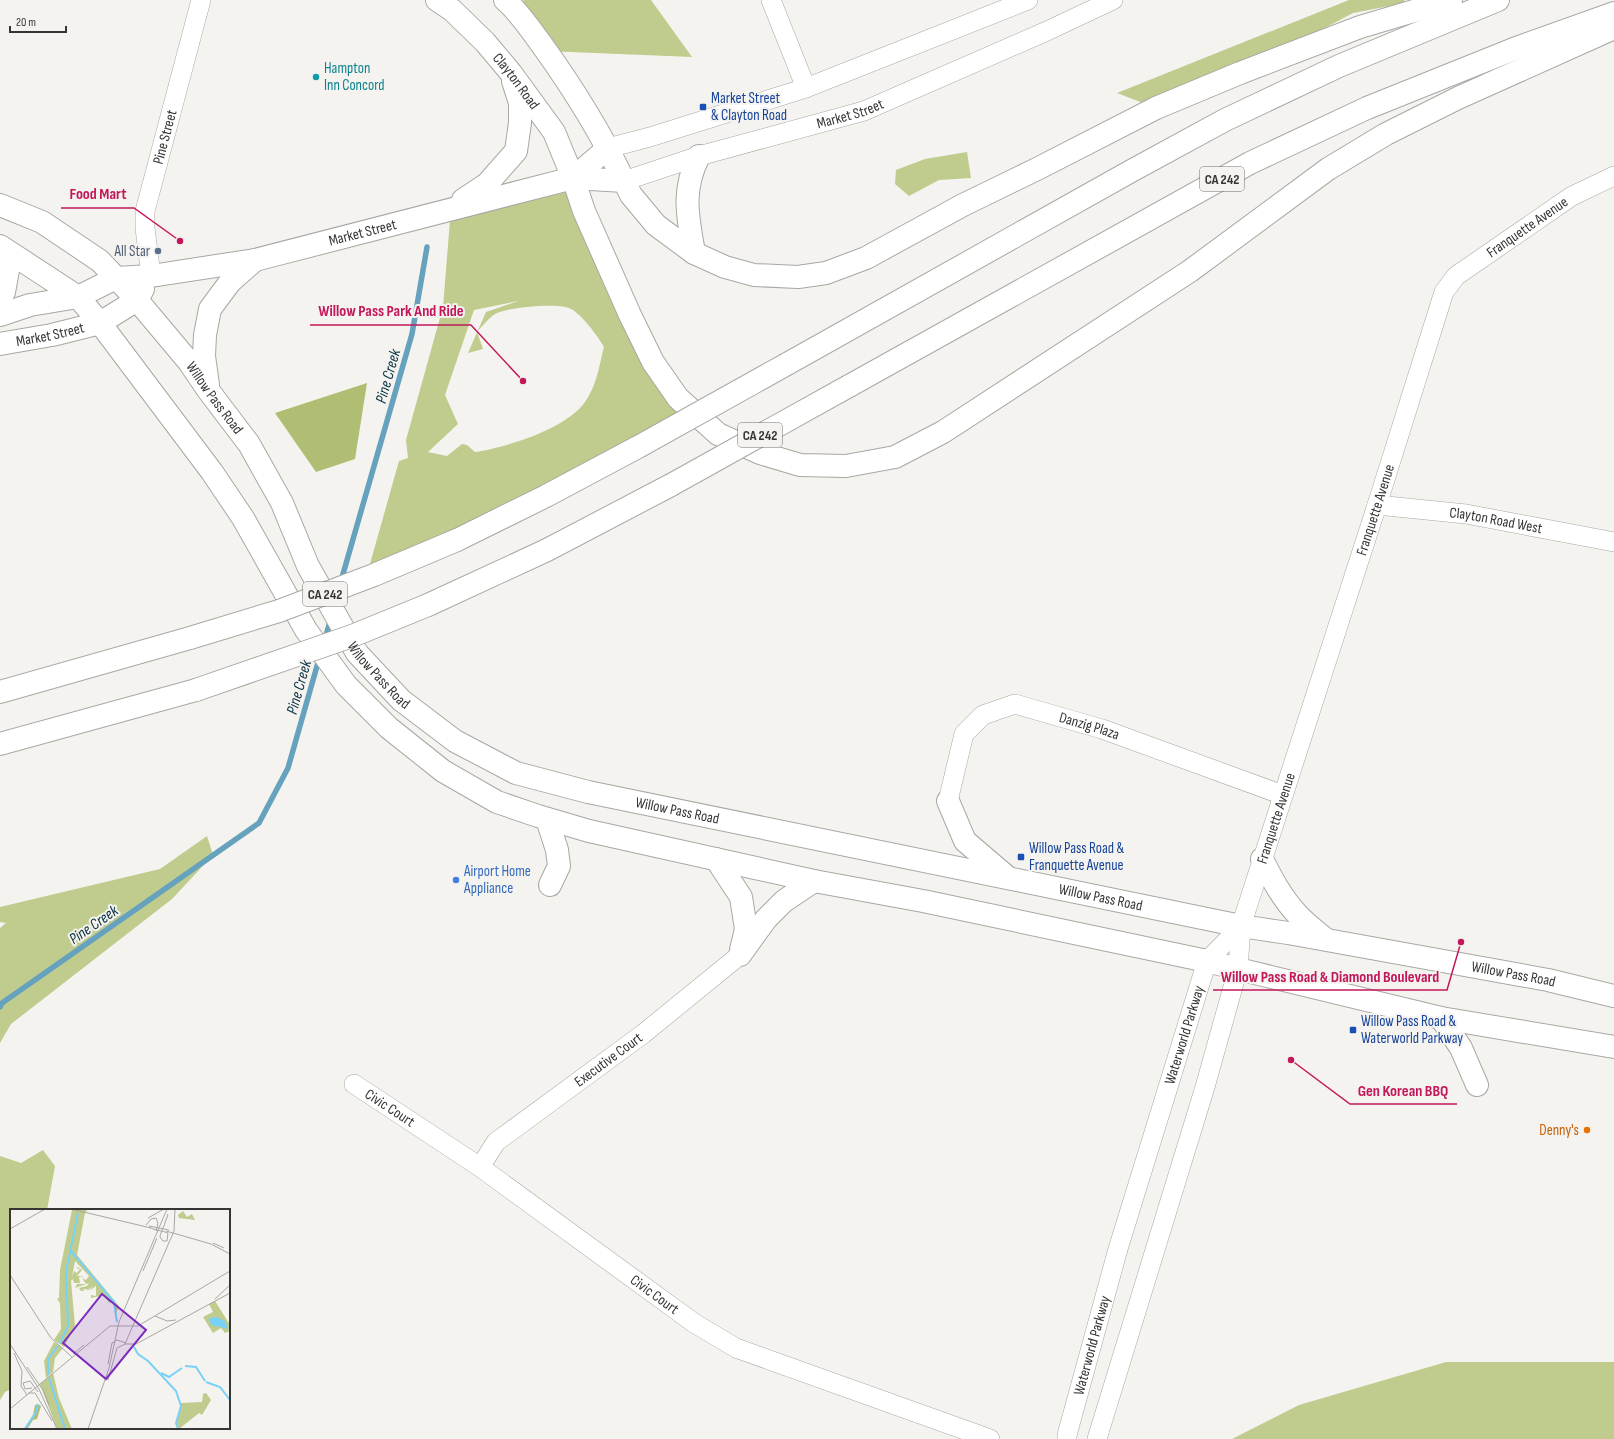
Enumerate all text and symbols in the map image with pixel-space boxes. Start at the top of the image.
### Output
scale bar [10,8,66,34]
text: 20 m [16,15,36,30]
street label: Clayton Road [488,49,543,113]
place label: Hampton Inn Concord [324,59,385,95]
marker: Hampton Inn Concord [311,72,321,82]
place label: Market Street & Clayton Road [711,89,787,125]
street label: Market Street [815,94,887,133]
marker: Market Street & Clayton Road [698,102,708,112]
street label: Pine Street [149,107,182,166]
road number: CA 242 [1200,167,1244,191]
callout: Food Mart [61,180,134,208]
text: Food Mart [70,185,126,204]
street label: Franquette Avenue [1483,193,1572,262]
street label: Market Street [327,215,399,251]
place label: All Star [113,242,151,261]
marker: All Star [153,246,163,256]
callout: Willow Pass Park And Ride [310,297,471,325]
text: Willow Pass Park And Ride [318,302,464,321]
street label: Market Street [15,318,87,351]
water label: Pine Creek [372,346,405,406]
street label: Willow Pass Road [182,358,247,438]
road number: CA 242 [738,423,782,447]
street label: Franquette Avenue [1352,462,1399,558]
street label: Clayton Road West [1449,503,1544,538]
road number: CA 242 [303,582,347,606]
street label: Willow Pass Road [343,638,414,713]
water label: Pine Creek [283,657,316,717]
street label: Danzig Plaza [1057,708,1122,745]
street label: Franquette Avenue [1253,771,1300,866]
street label: Willow Pass Road [634,793,721,829]
place label: Willow Pass Road & Franquette Avenue [1029,839,1124,875]
marker: Willow Pass Road & Franquette Avenue [1016,852,1026,862]
place label: Airport Home Appliance [463,862,531,898]
marker: Airport Home Appliance [451,875,461,885]
street label: Willow Pass Road [1057,880,1144,916]
water label: Pine Creek [66,901,123,949]
street label: Willow Pass Road [1470,957,1557,991]
callout: Willow Pass Road & Diamond Boulevard [1213,962,1447,990]
text: Willow Pass Road & Diamond Boulevard [1221,968,1439,987]
street label: Waterworld Parkway [1160,983,1209,1087]
place label: Willow Pass Road & Waterworld Parkway [1361,1012,1463,1048]
marker: Willow Pass Road & Waterworld Parkway [1348,1025,1358,1035]
street label: Executive Court [571,1028,647,1091]
callout: Gen Korean BBQ [1350,1076,1457,1104]
text: Gen Korean BBQ [1358,1082,1448,1101]
street label: Civic Court [361,1085,419,1132]
place label: Denny's [1539,1121,1579,1140]
marker: Denny's [1582,1125,1592,1135]
inset map [10,1209,230,1429]
street label: Civic Court [626,1271,683,1319]
street label: Waterworld Parkway [1069,1293,1115,1397]

